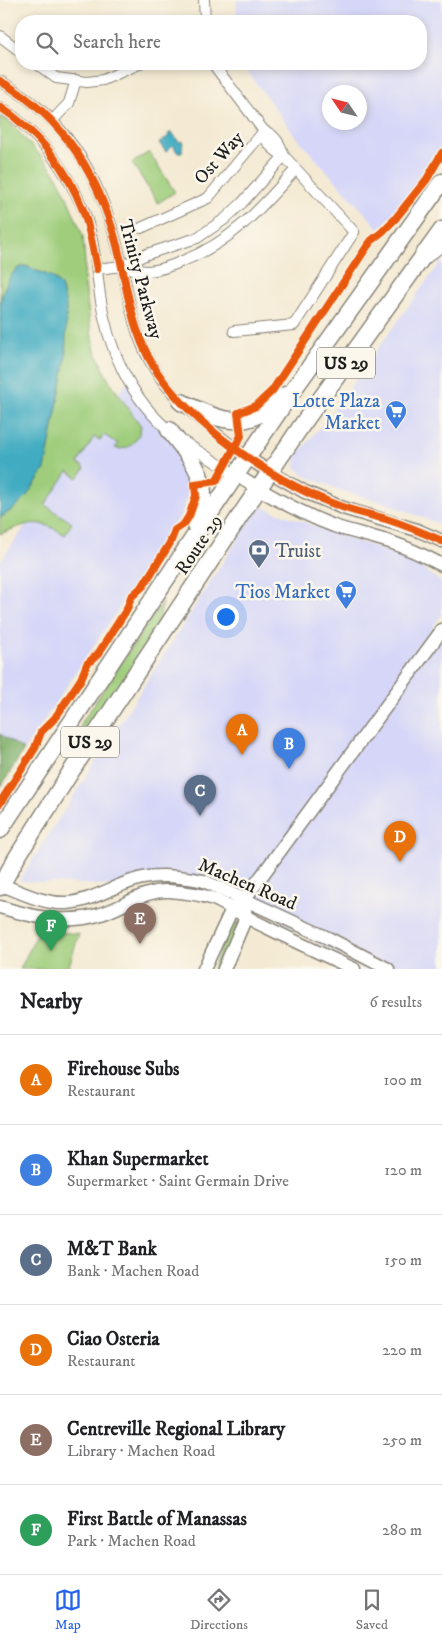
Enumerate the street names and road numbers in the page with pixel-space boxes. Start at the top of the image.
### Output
street label: Ost Way [189,126,249,189]
street label: Trinity Parkway [114,217,168,343]
road number: US 29 [317,348,375,378]
street label: Route 29 [171,510,228,579]
road number: US 29 [61,726,119,758]
street label: Machen Road [195,853,301,916]

